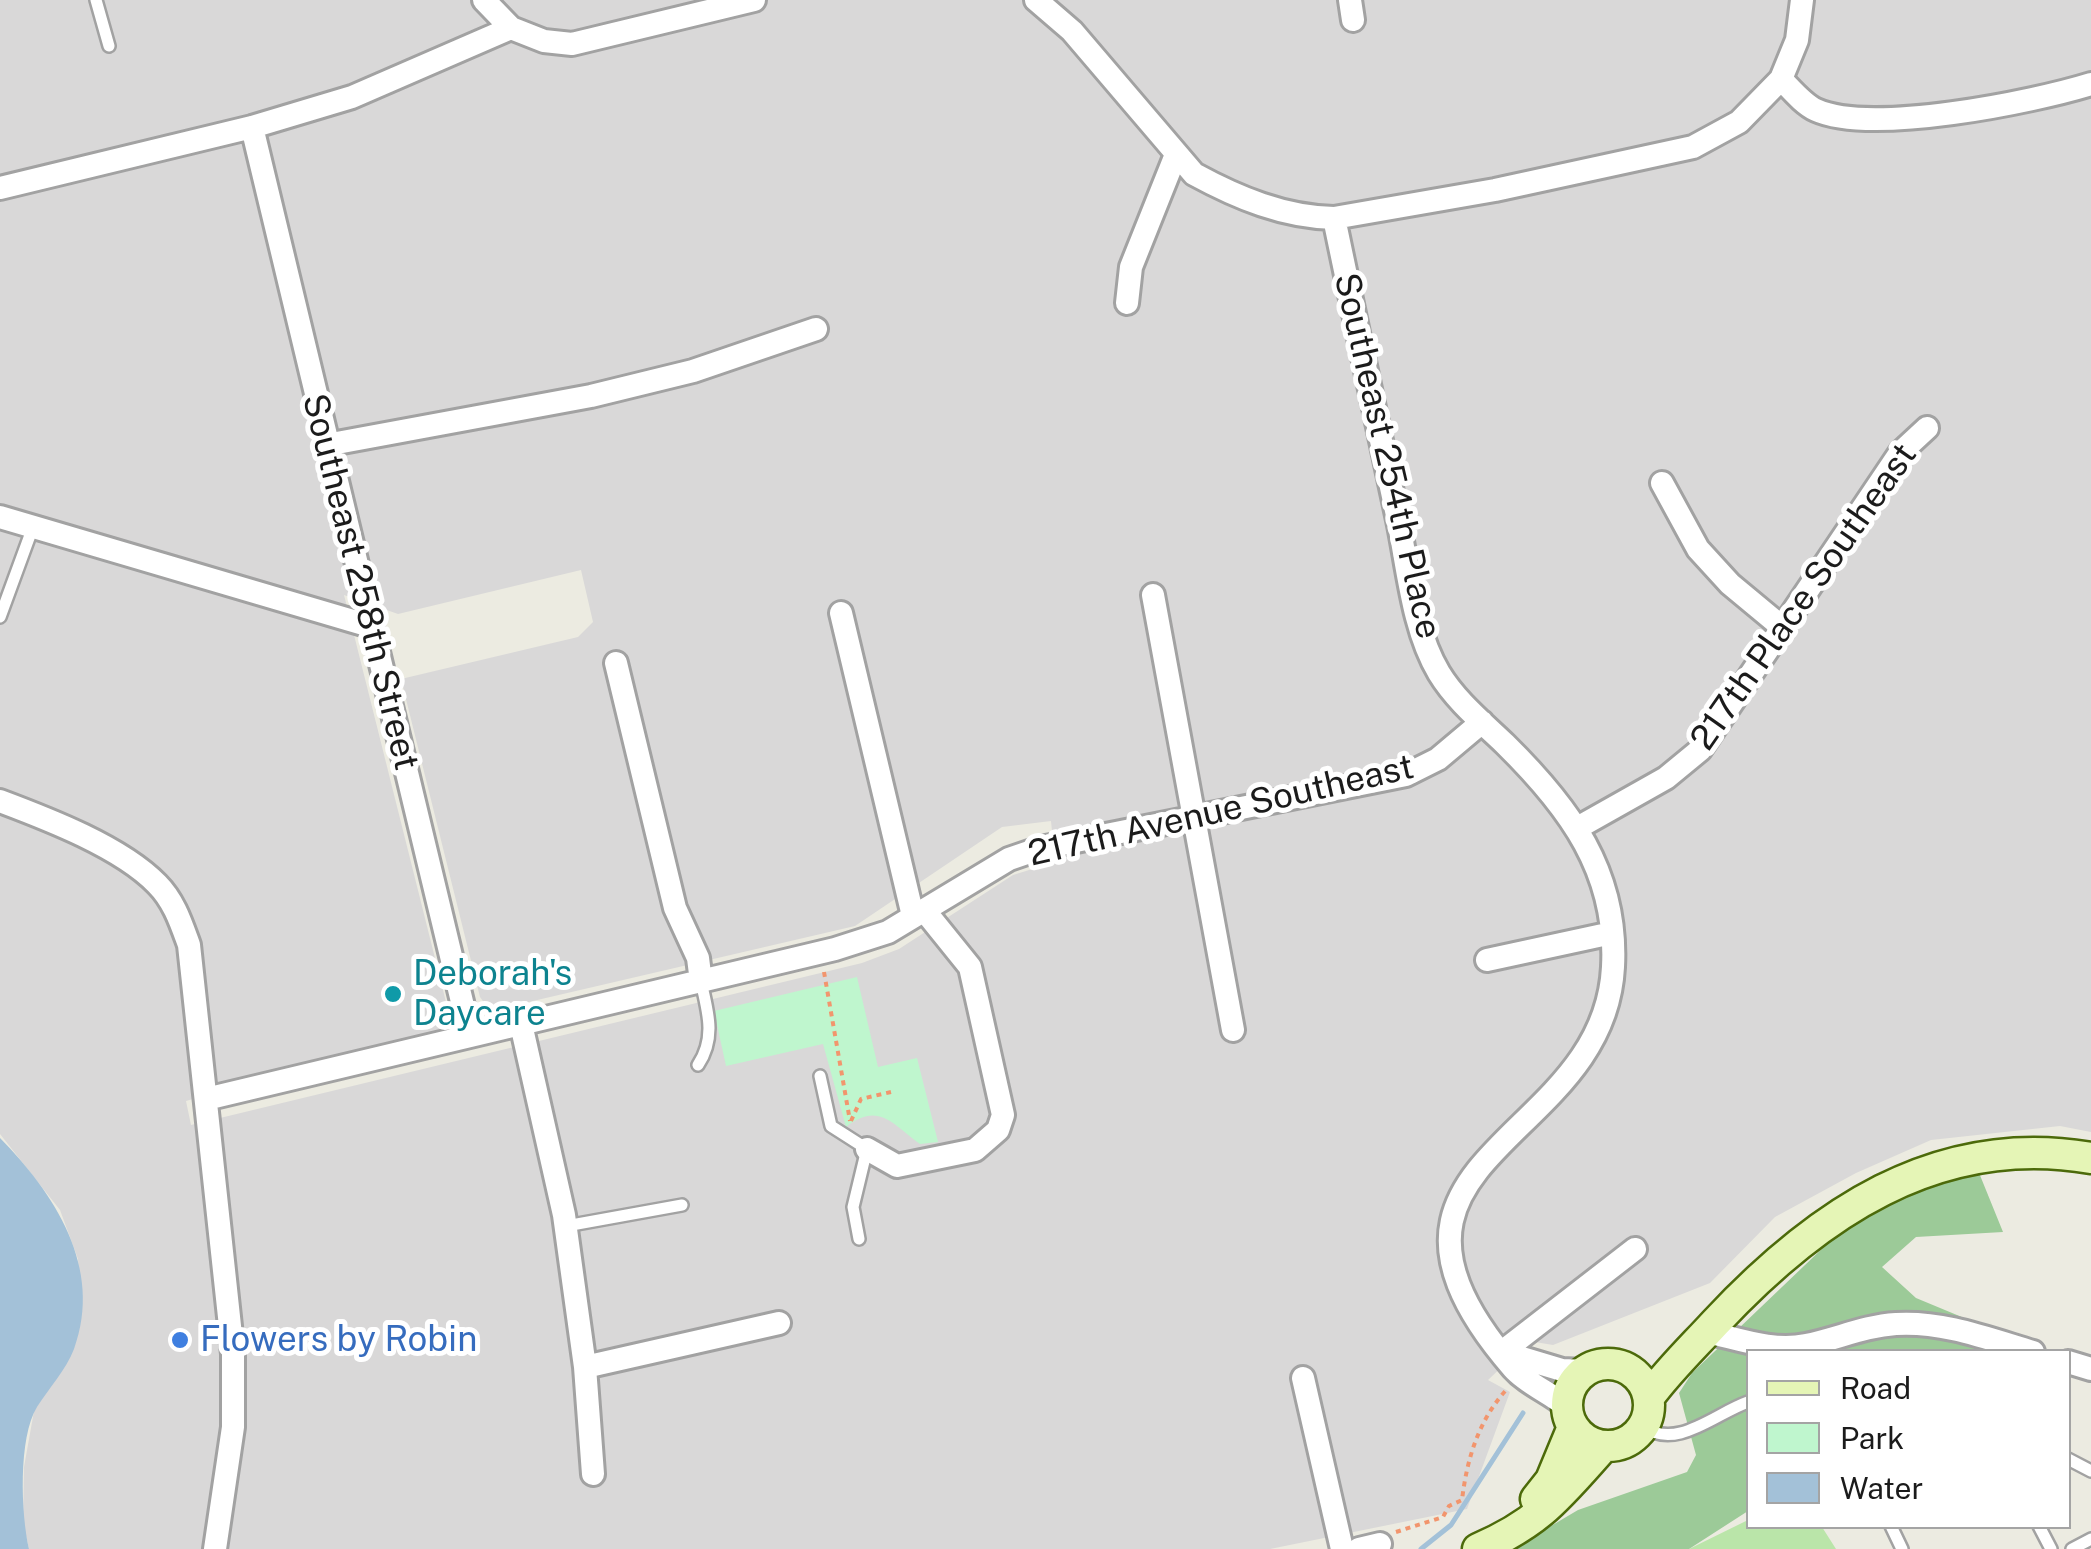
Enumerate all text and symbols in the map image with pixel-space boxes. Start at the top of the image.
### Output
street label: Southeast 254th Place [1324,269,1450,643]
street label: Southeast 258th Street [293,390,427,774]
street label: 217th Place Southeast [1682,436,1926,758]
street label: 217th Avenue Southeast [1024,746,1418,876]
place label: Deborah's Daycare [413,953,572,1035]
marker: Deborah's Daycare [382,983,404,1005]
place label: Flowers by Robin [200,1319,477,1361]
marker: Flowers by Robin [169,1329,191,1351]
legend [1746,1349,2071,1529]
text: Road [1840,1370,1911,1406]
text: Park [1840,1420,1904,1456]
text: Water [1840,1470,1923,1506]

